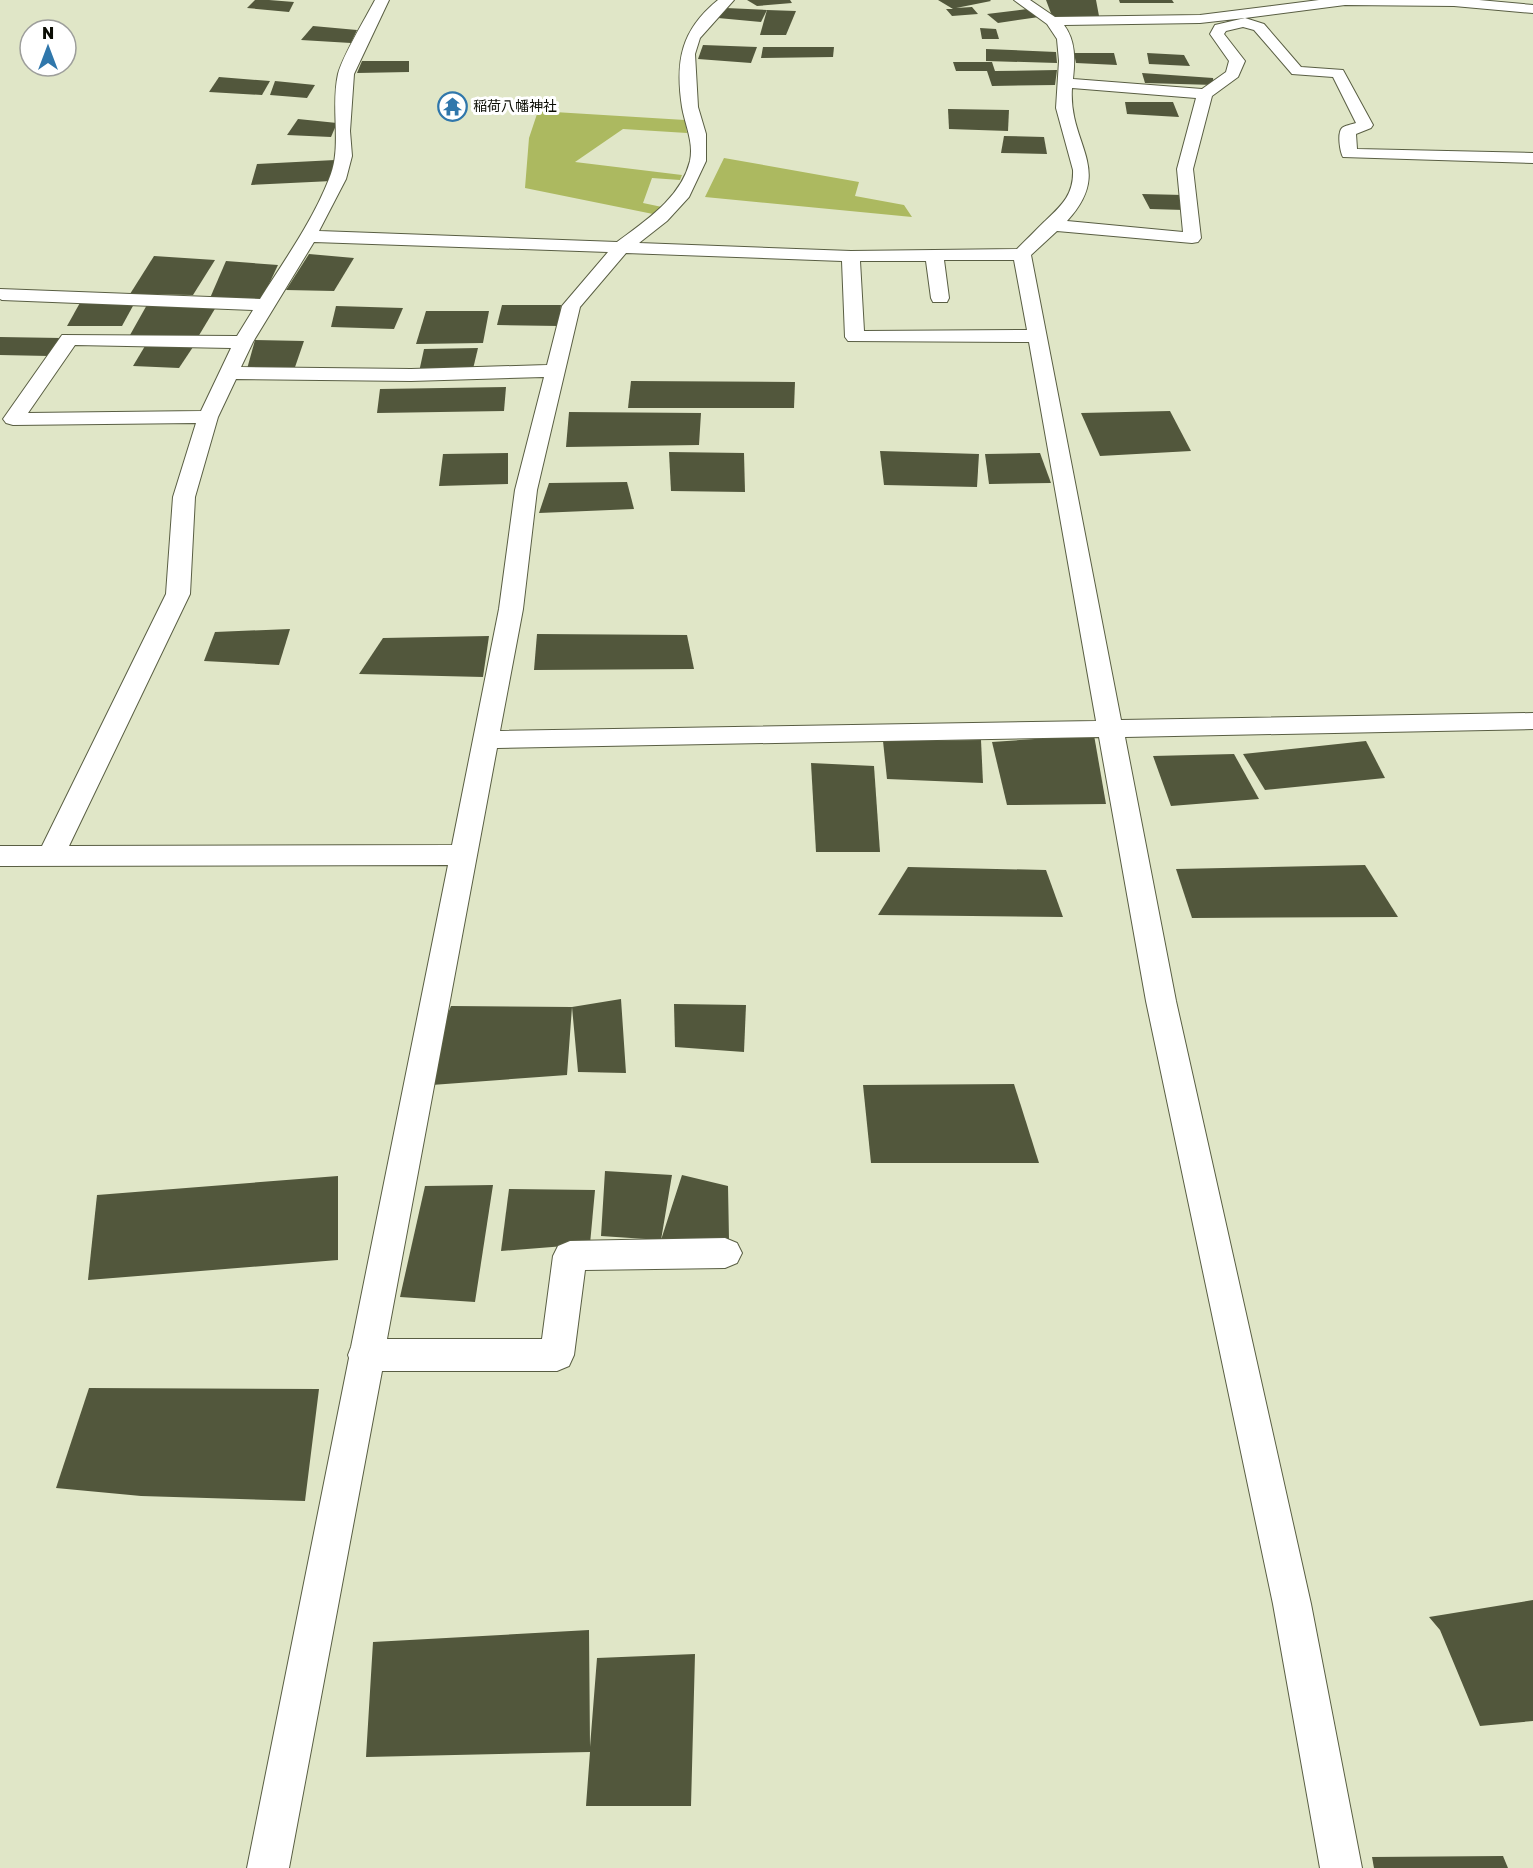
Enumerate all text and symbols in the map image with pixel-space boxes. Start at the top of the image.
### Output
north arrow [18,18,78,78]
text: N [42,23,54,43]
temple icon: 稲荷八幡神社 [436,90,468,122]
place label: 稲荷八幡神社 [473,97,557,114]

